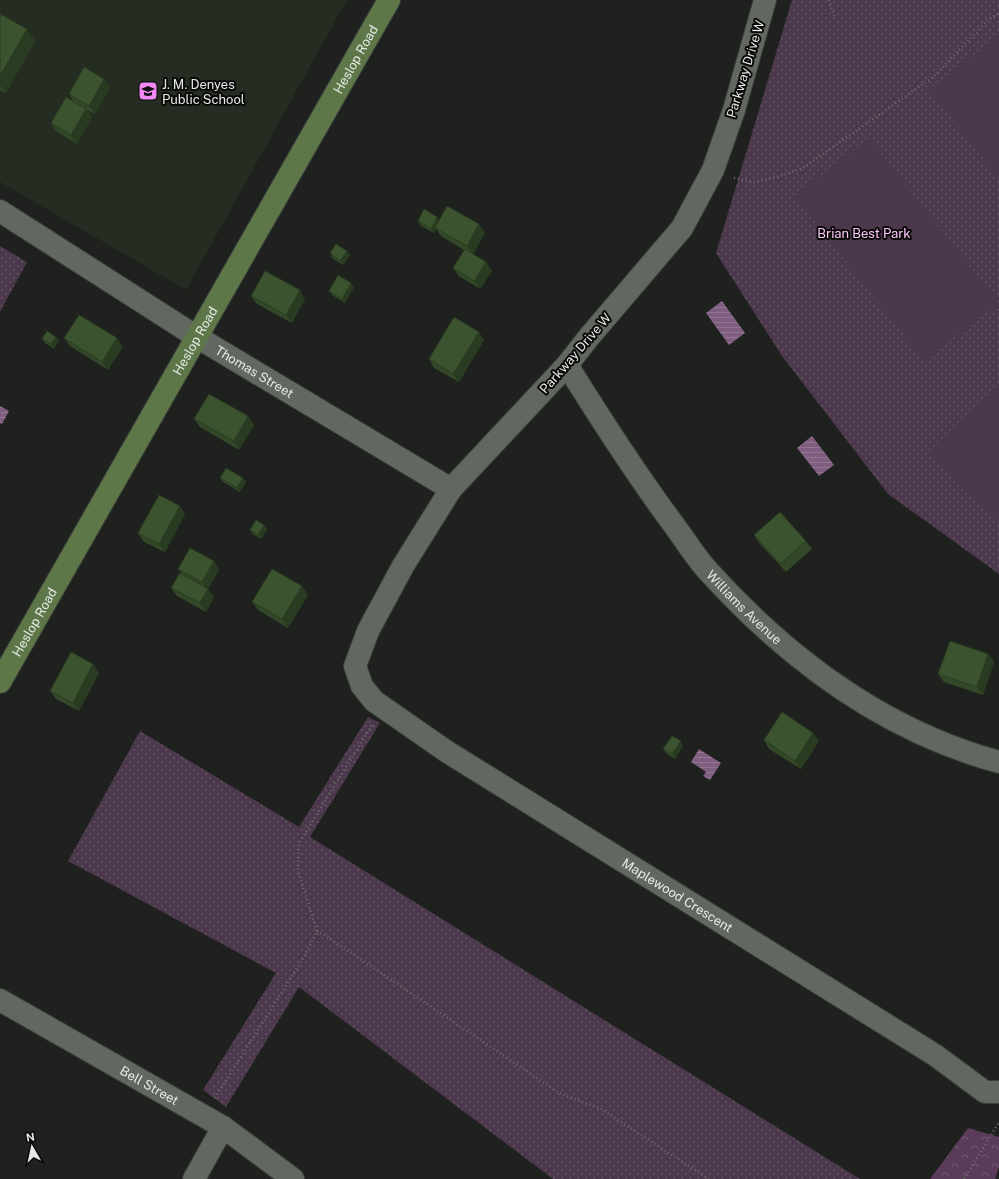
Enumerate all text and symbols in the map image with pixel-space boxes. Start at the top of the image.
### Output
street label: Parkway Drive W [724,18,768,120]
street label: Heslop Road [330,23,381,96]
place label: J. M. Denyes Public School [162,77,245,107]
school or university icon: J. M. Denyes Public School [137,80,159,102]
park label: Brian Best Park [817,226,911,241]
street label: Heslop Road [170,304,221,378]
street label: Parkway Drive W [537,310,615,396]
street label: Thomas Street [212,343,296,401]
street label: Williams Avenue [703,567,785,648]
street label: Heslop Road [9,585,60,659]
street label: Maplewood Crescent [619,855,735,935]
street label: Bell Street [117,1063,181,1108]
north arrow [12,1127,52,1167]
text: N [25,1131,36,1144]

